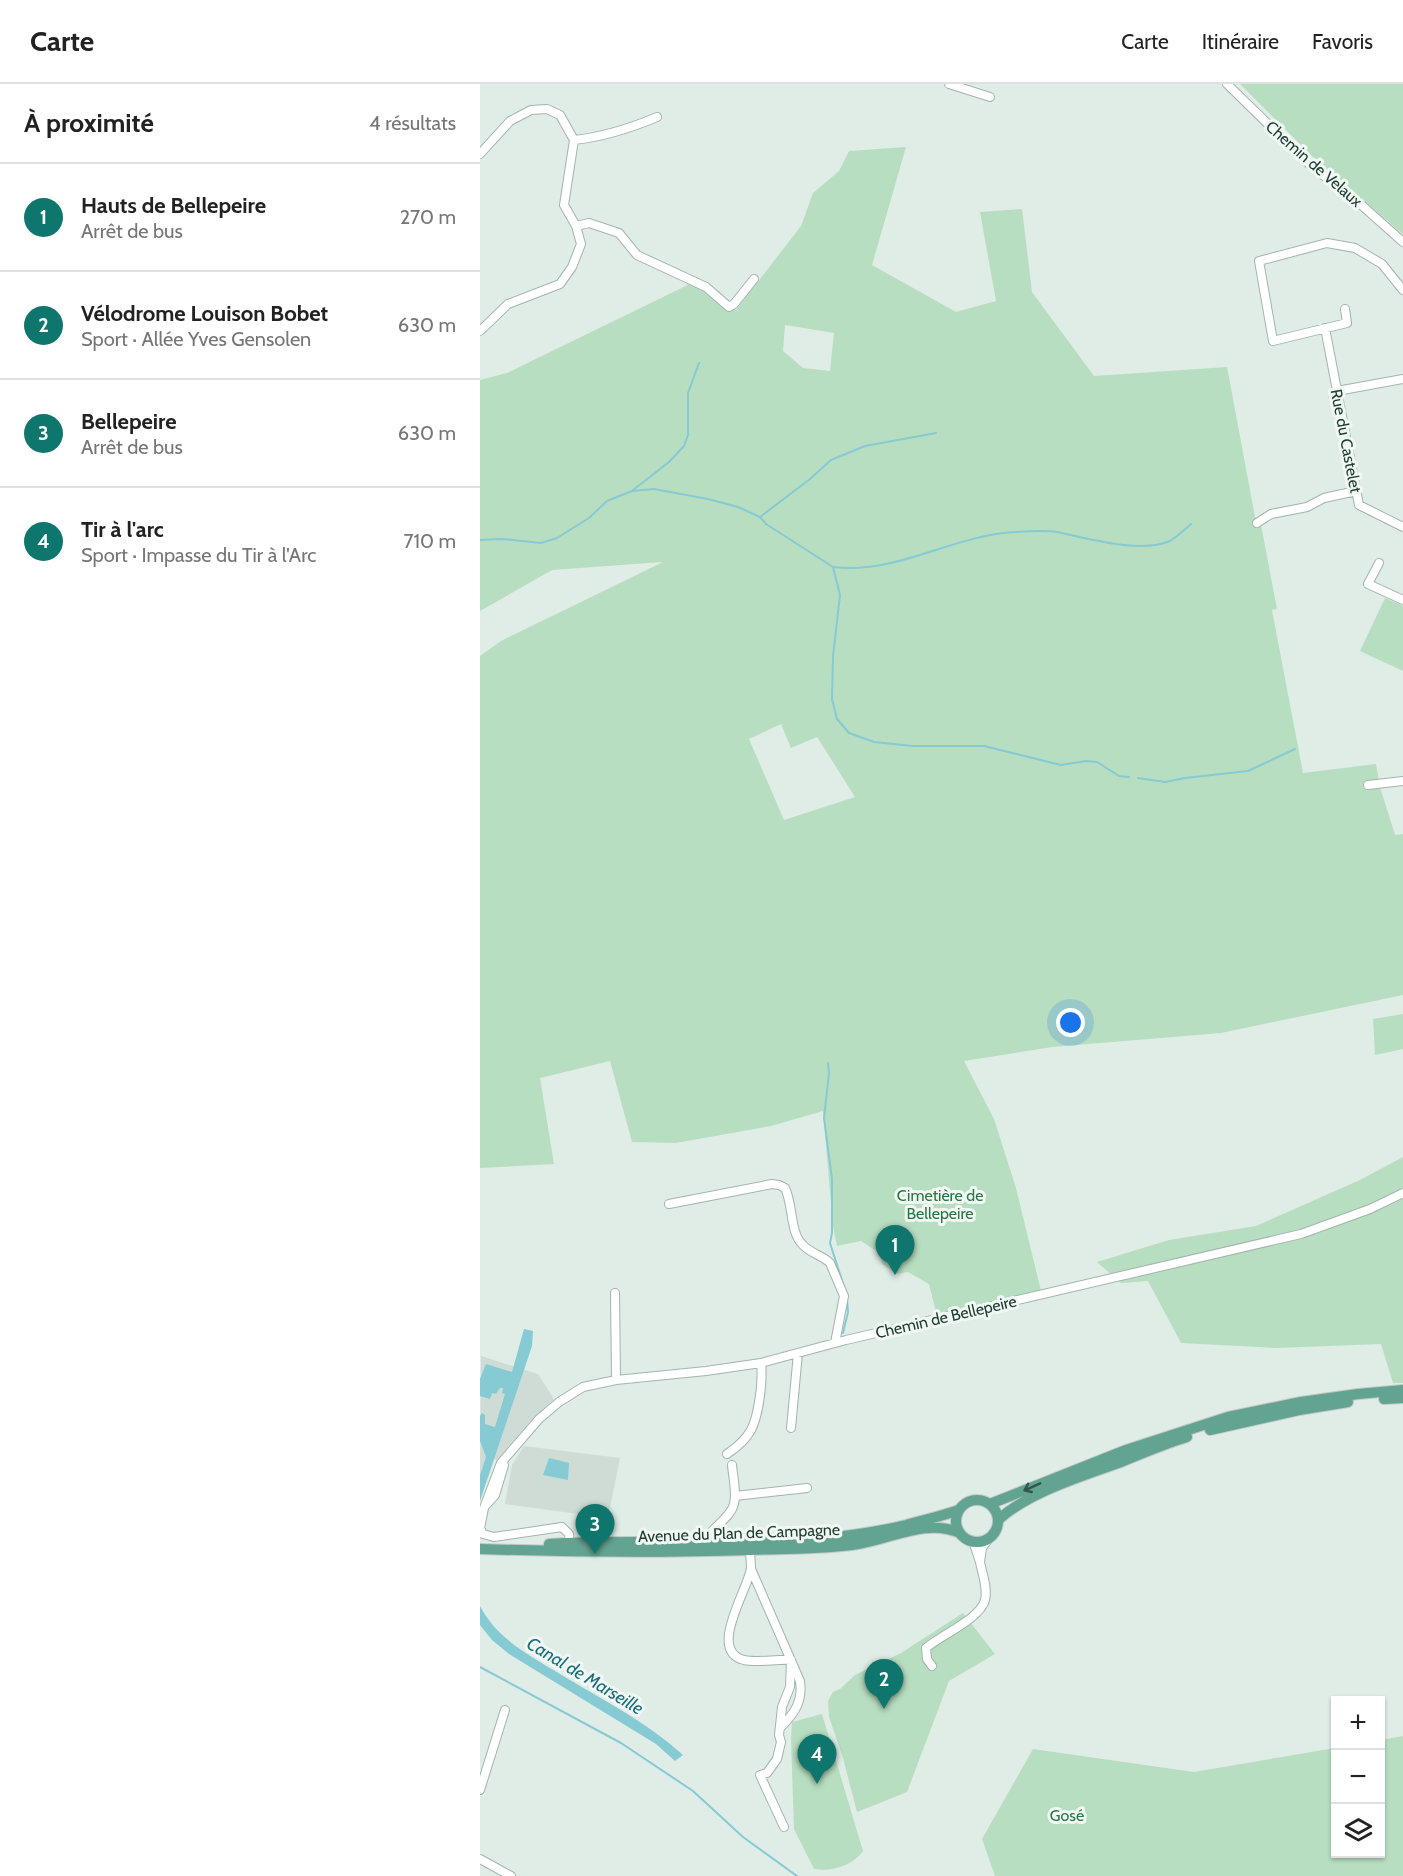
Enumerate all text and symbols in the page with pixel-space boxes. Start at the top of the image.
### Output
text: Carte [30,24,94,58]
text: Carte [1121,29,1169,54]
text: Itinéraire [1202,29,1279,54]
text: Favoris [1312,29,1373,54]
text: À proximité [24,107,154,139]
text: 4 résultats [369,111,456,135]
street label: Chemin de Velaux [1262,117,1366,211]
text: Hauts de Bellepeire [81,192,266,219]
text: 1 [40,205,47,229]
text: 270 m [400,205,456,229]
text: Arrêt de bus [81,219,183,243]
text: Vélodrome Louison Bobet [81,300,328,327]
text: 2 [38,313,49,337]
text: 630 m [398,313,456,337]
text: Sport · Allée Yves Gensolen [81,327,311,351]
street label: Rue du Castelet [1327,387,1366,495]
text: Bellepeire [81,408,176,435]
text: 3 [38,421,49,445]
text: 630 m [398,421,456,445]
text: Arrêt de bus [81,435,183,459]
text: Tir à l'arc [81,516,164,543]
text: 4 [37,529,50,553]
text: 710 m [403,529,456,553]
text: Sport · Impasse du Tir à l'Arc [81,543,316,567]
your location [1056,1008,1085,1037]
park label: Cimetière de Bellepeire [897,1186,983,1223]
pin: 1 [876,1226,914,1275]
street label: Chemin de Bellepeire [874,1292,1018,1342]
one-way arrow [1023,1483,1041,1494]
pin: 3 [576,1504,614,1554]
street label: Avenue du Plan de Campagne [638,1520,840,1546]
water label: Canal de Marseille [523,1633,647,1719]
pin: 2 [864,1660,904,1709]
map controls [1331,1696,1385,1858]
button: + [1331,1696,1385,1750]
pin: 4 [798,1734,836,1784]
button: − [1331,1750,1385,1804]
button: layers [1331,1804,1385,1858]
park label: Gosé [1050,1806,1084,1825]

